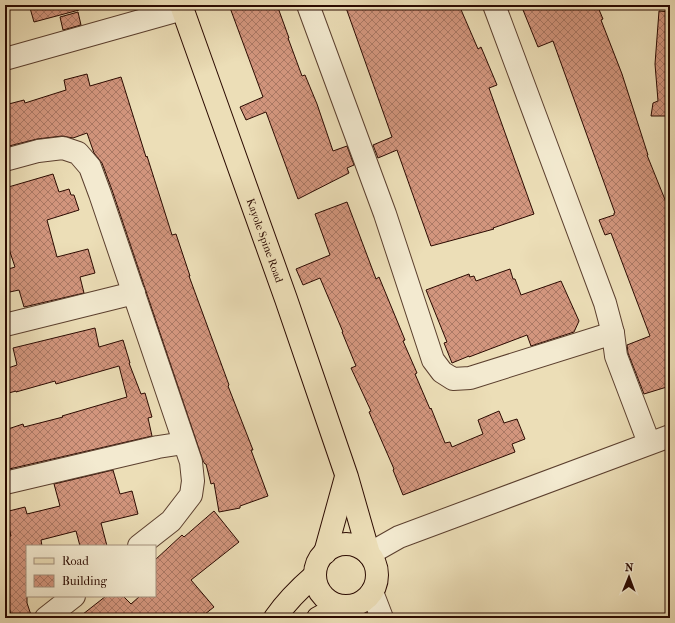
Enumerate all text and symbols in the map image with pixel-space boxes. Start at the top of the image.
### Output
street label: Kayole Spine Road [244,197,286,285]
legend [26,545,156,597]
text: Road [62,554,89,568]
north arrow [609,557,649,597]
text: N [625,561,634,574]
text: Building [62,574,107,588]

